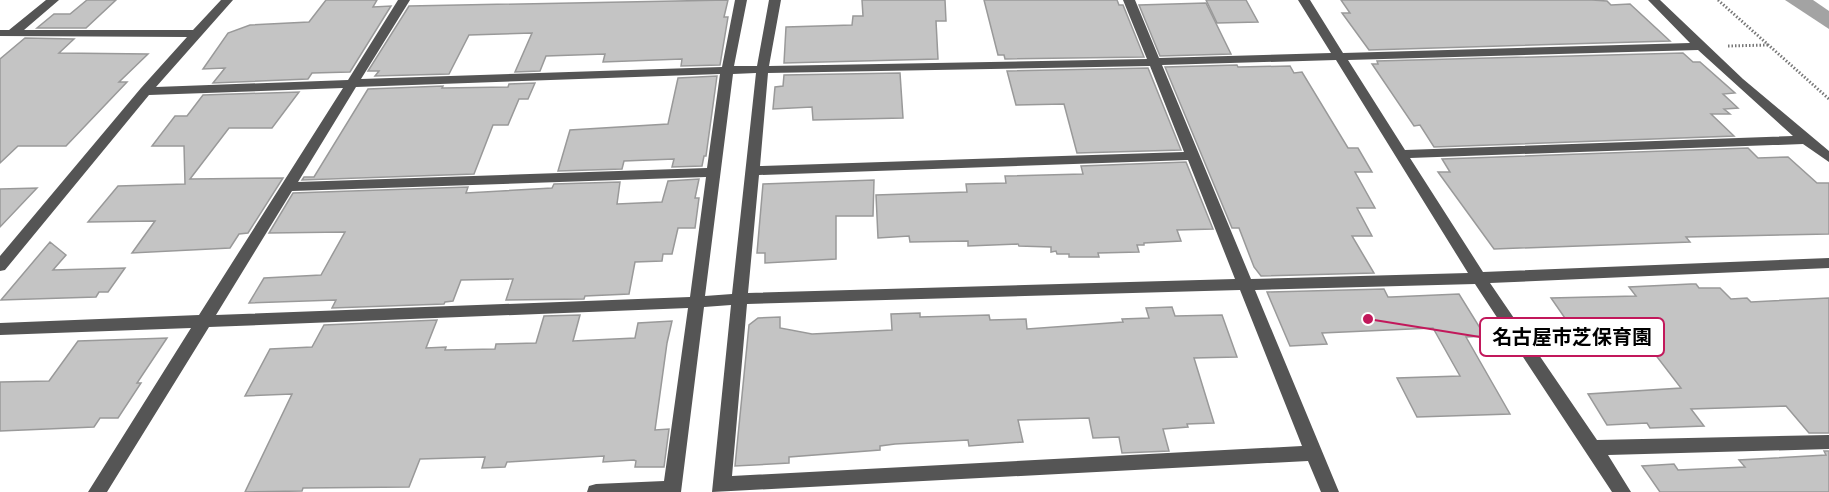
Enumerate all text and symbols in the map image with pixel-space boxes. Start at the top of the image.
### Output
callout: 名古屋市芝保育園 [1480,318,1664,356]
text: 名古屋市芝保育園 [1492,325,1652,350]

